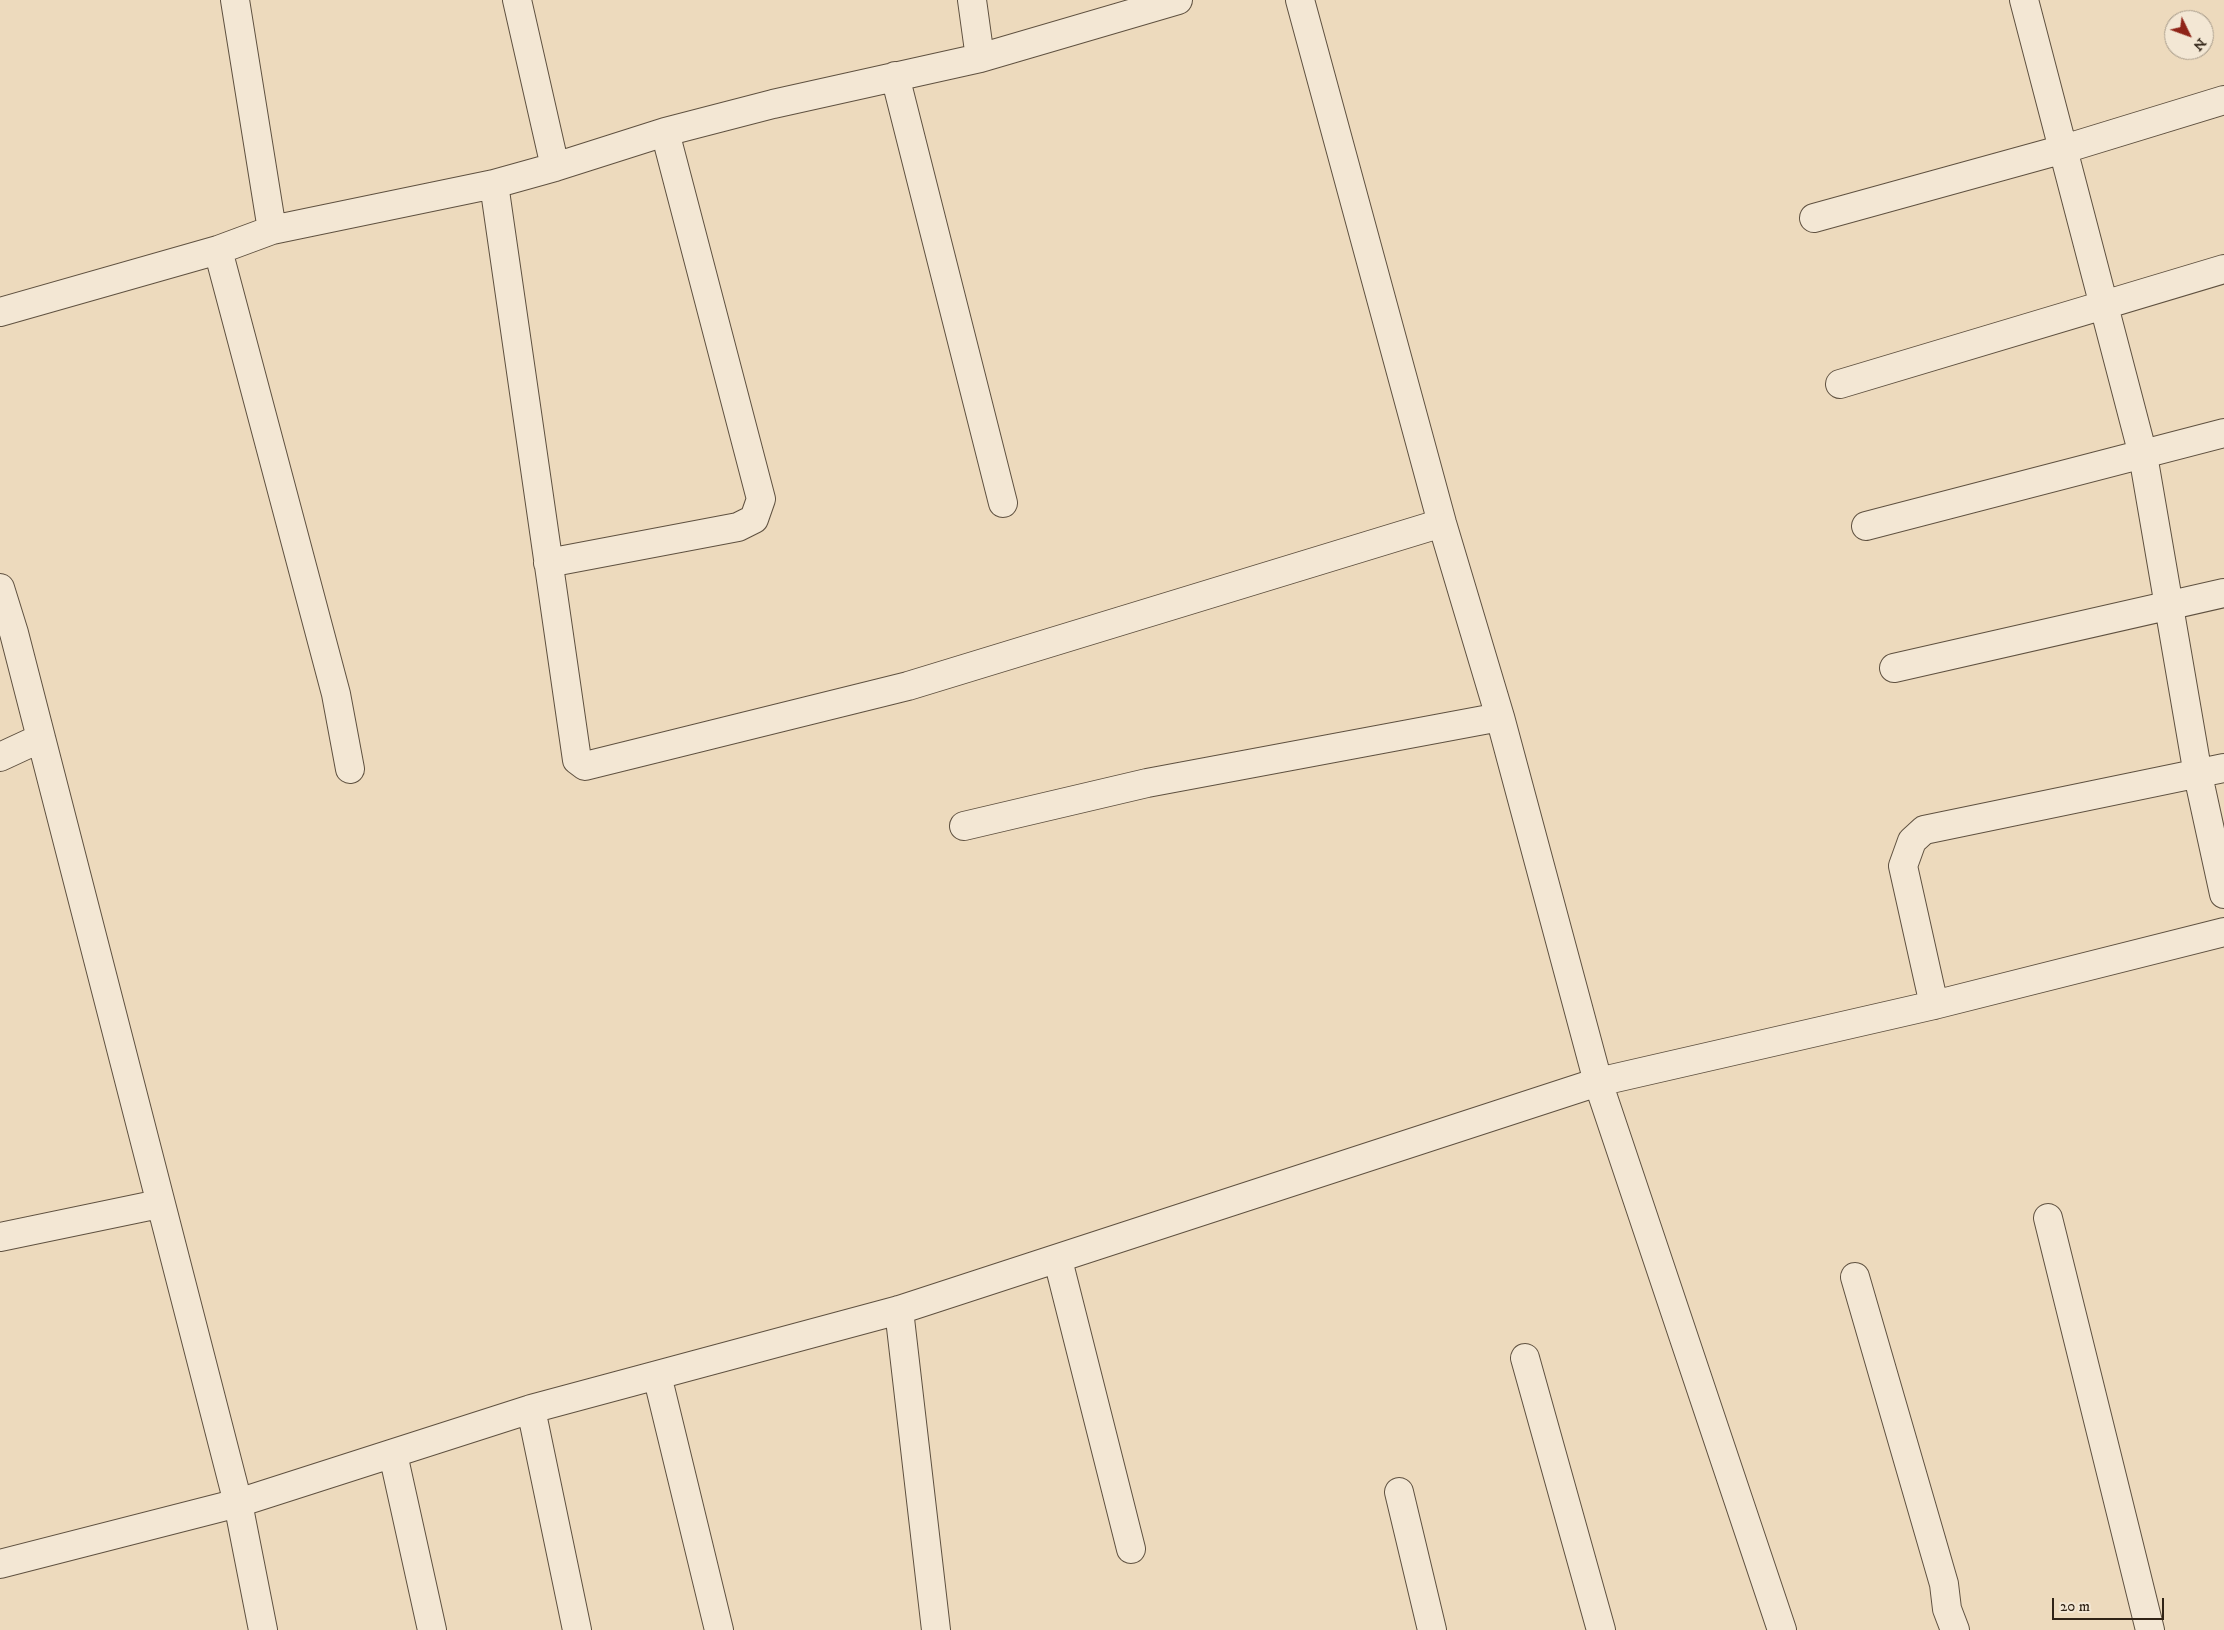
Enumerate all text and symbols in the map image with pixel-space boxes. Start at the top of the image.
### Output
north arrow [2164,10,2214,60]
text: N [2189,34,2210,55]
scale bar [2054,1588,2166,1620]
text: 20 m [2060,1597,2090,1616]

